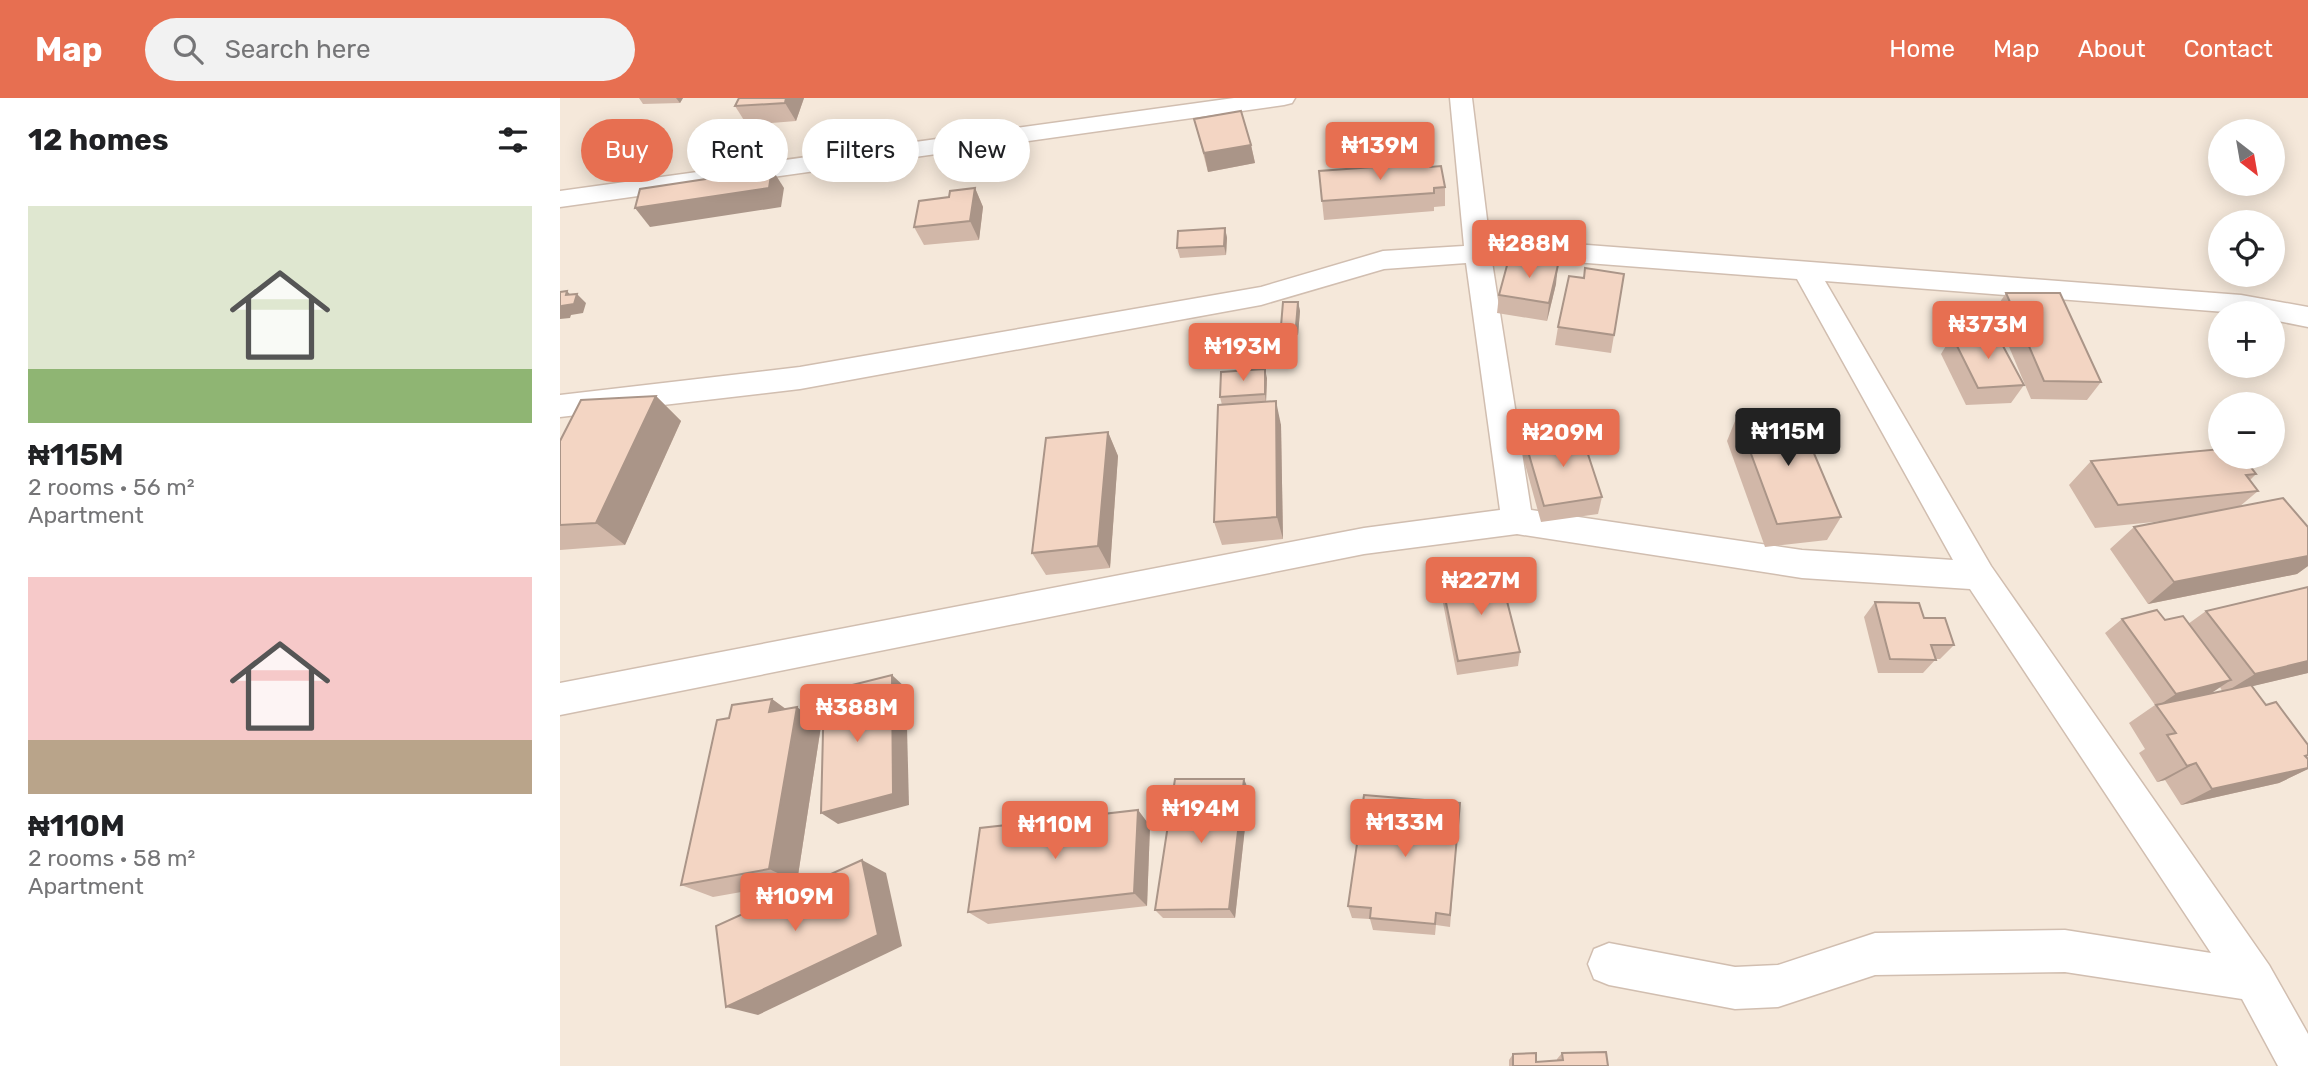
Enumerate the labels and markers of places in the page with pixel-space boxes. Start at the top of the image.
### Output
pin: ₦139M [1331,122,1429,182]
pin: ₦288M [1480,220,1578,280]
pin: ₦373M [1939,302,2037,361]
pin: ₦193M [1194,324,1292,383]
pin: ₦115M [1739,408,1837,468]
pin: ₦209M [1514,410,1612,469]
pin: ₦227M [1432,558,1530,617]
pin: ₦388M [808,684,906,744]
pin: ₦194M [1152,786,1250,845]
pin: ₦133M [1356,800,1454,859]
pin: ₦110M [1006,802,1104,861]
pin: ₦109M [746,874,844,933]

